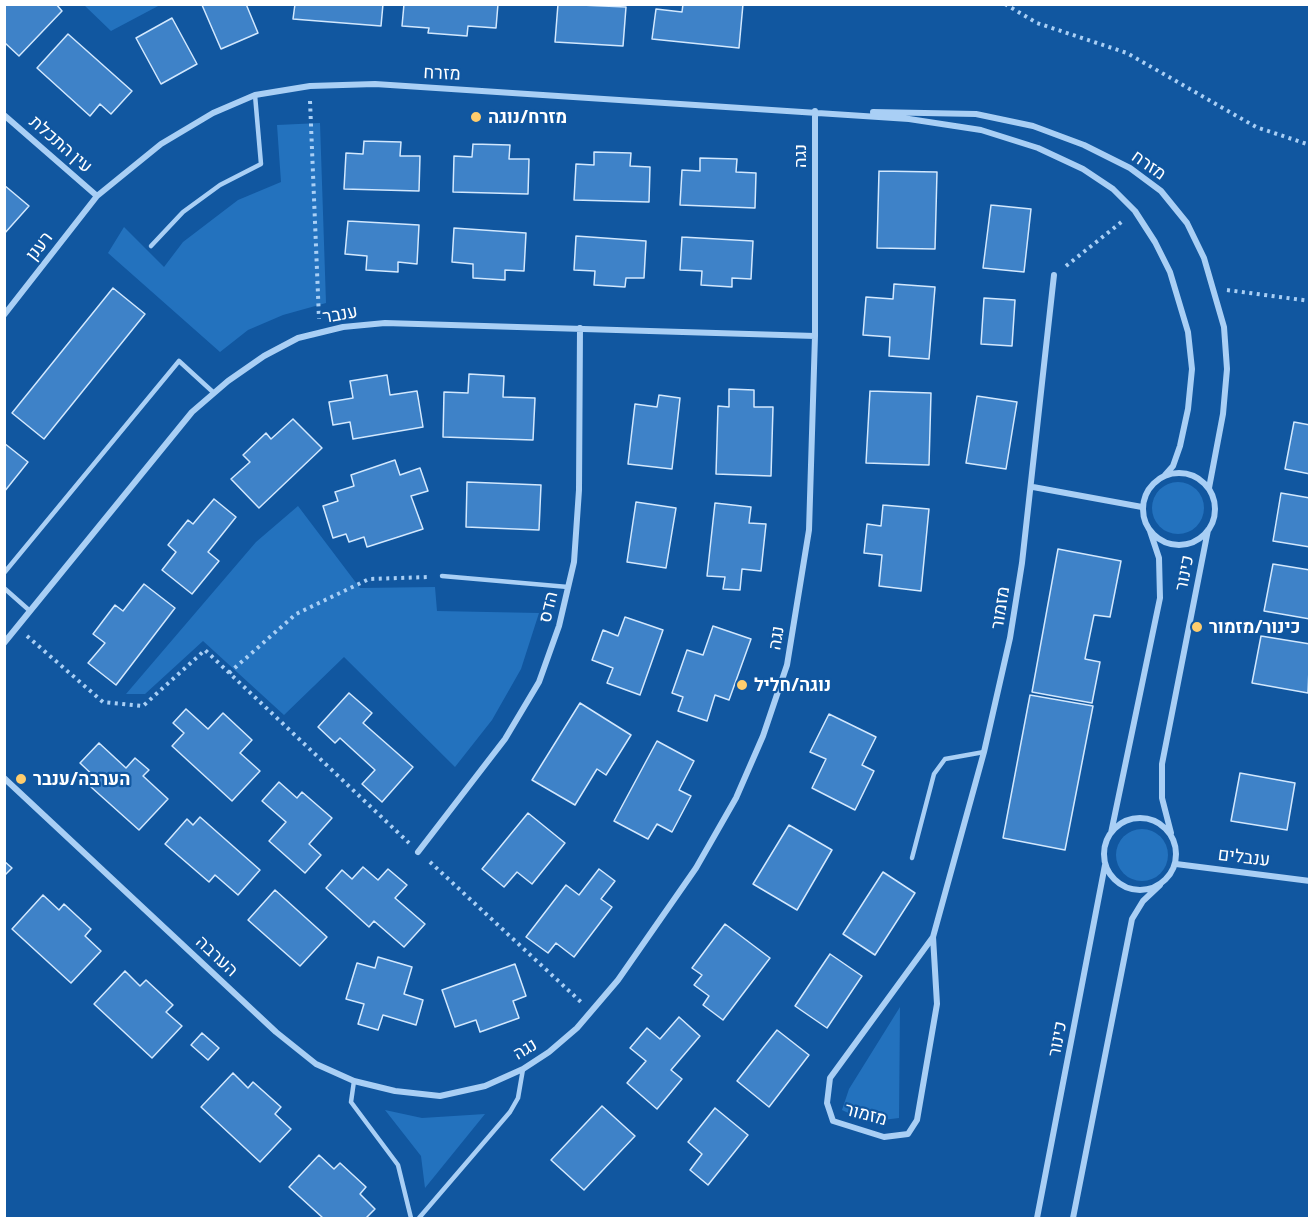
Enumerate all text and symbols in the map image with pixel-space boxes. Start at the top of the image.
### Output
street label: מזרח [423,61,461,85]
place label: מזרח/נוגה [488,106,567,128]
marker: מזרח/נוגה [469,110,483,124]
street label: עין התכלת [25,111,97,177]
street label: נגה [789,144,811,168]
street label: מזרח [1127,145,1171,185]
street label: רענן [21,227,57,265]
street label: ענבר [321,300,359,328]
street label: כינור [1170,553,1198,593]
street label: מזמור [986,585,1014,631]
street label: הדס [534,589,562,625]
place label: כינור/מזמור [1209,616,1300,638]
marker: כינור/מזמור [1190,620,1204,634]
street label: נגה [763,624,789,652]
place label: נוגה/חליל [754,674,831,696]
marker: נוגה/חליל [735,678,749,692]
place label: הערבה/ענבר [33,768,130,790]
marker: הערבה/ענבר [14,772,28,786]
street label: ענבלים [1217,843,1271,871]
street label: הערבה [191,931,243,981]
street label: כינור [1043,1019,1071,1059]
street label: נגה [509,1034,541,1064]
street label: מזמור [842,1098,890,1130]

